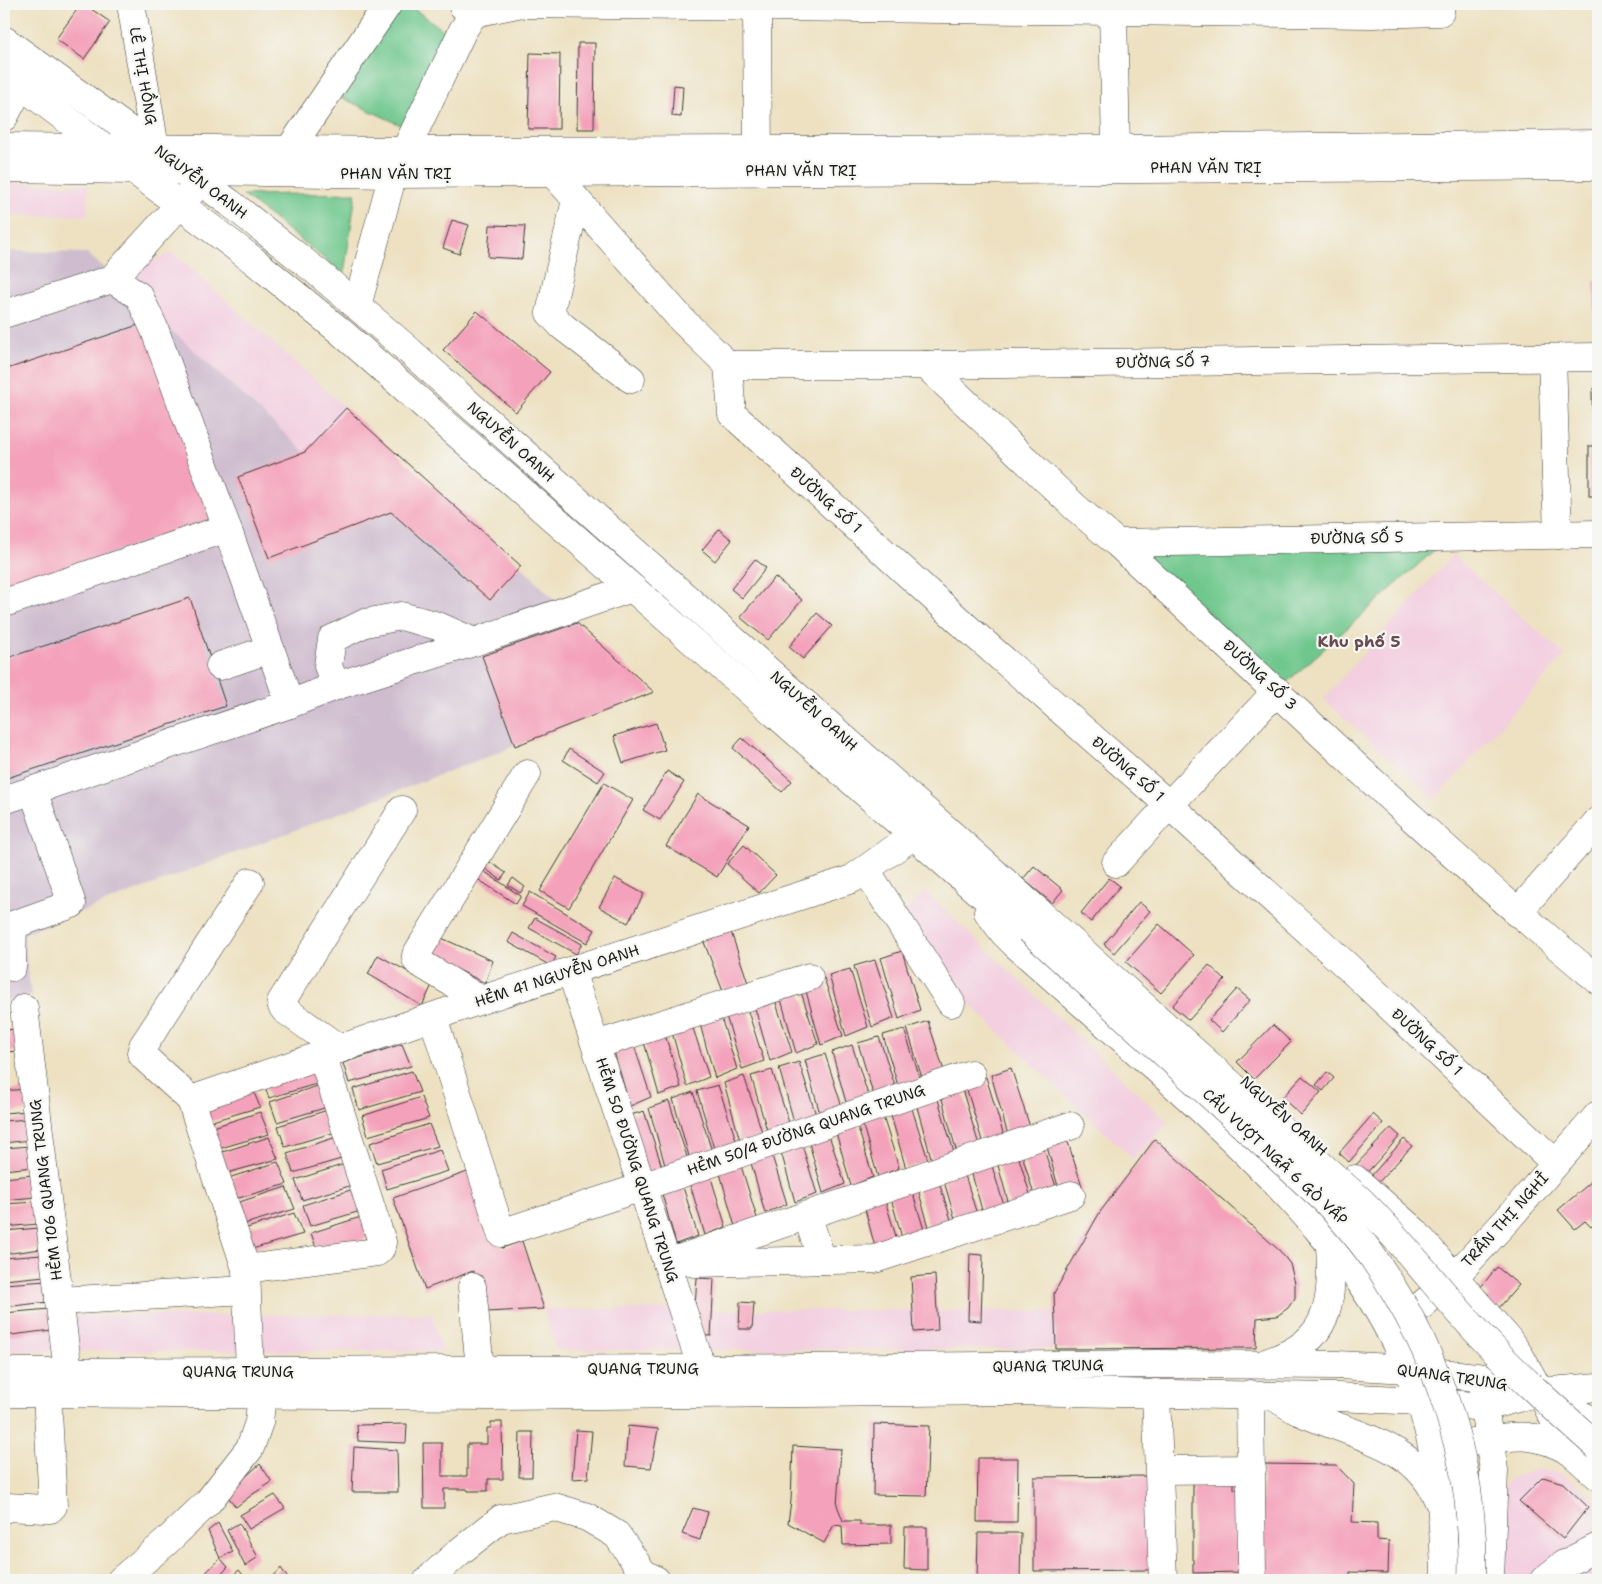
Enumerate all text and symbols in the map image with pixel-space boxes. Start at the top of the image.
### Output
street label: LÊ THỊ HỒNG [125,25,164,127]
street label: NGUYỄN OANH [151,138,253,223]
street label: PHAN VĂN TRỊ [1150,157,1262,178]
street label: PHAN VĂN TRỊ [745,160,857,181]
street label: PHAN VĂN TRỊ [340,163,452,184]
street label: ĐƯỜNG SỐ 7 [1116,348,1210,373]
street label: NGUYỄN OANH [463,395,561,487]
street label: ĐƯỜNG SỐ 1 [786,460,868,538]
street label: ĐƯỜNG SỐ 5 [1310,524,1404,549]
district label: Khu phố 5 [1318,631,1400,652]
street label: ĐƯỜNG SỐ 3 [1219,633,1303,715]
street label: NGUYỄN OANH [766,664,864,756]
street label: ĐƯỜNG SỐ 1 [1087,730,1171,806]
street label: HẺM 41 NGUYỄN OANH [471,937,642,1012]
street label: ĐƯỜNG SỐ 1 [1387,1002,1469,1080]
street label: HẺM 50 ĐƯỜNG QUANG TRUNG [591,1054,685,1285]
street label: NGUYỄN OANH [1236,1069,1334,1161]
street label: HẺM 50/4 ĐƯỜNG QUANG TRUNG [684,1078,928,1180]
street label: CẦU VƯỢT NGÃ 6 GÒ VẤP [1198,1082,1354,1230]
street label: HẺM 106 QUANG TRUNG [23,1098,67,1282]
street label: TRẦN THỊ NGHỈ [1455,1166,1553,1272]
street label: QUANG TRUNG [992,1355,1104,1377]
street label: QUANG TRUNG [587,1359,699,1379]
street label: QUANG TRUNG [1395,1359,1509,1395]
street label: QUANG TRUNG [182,1362,294,1382]

